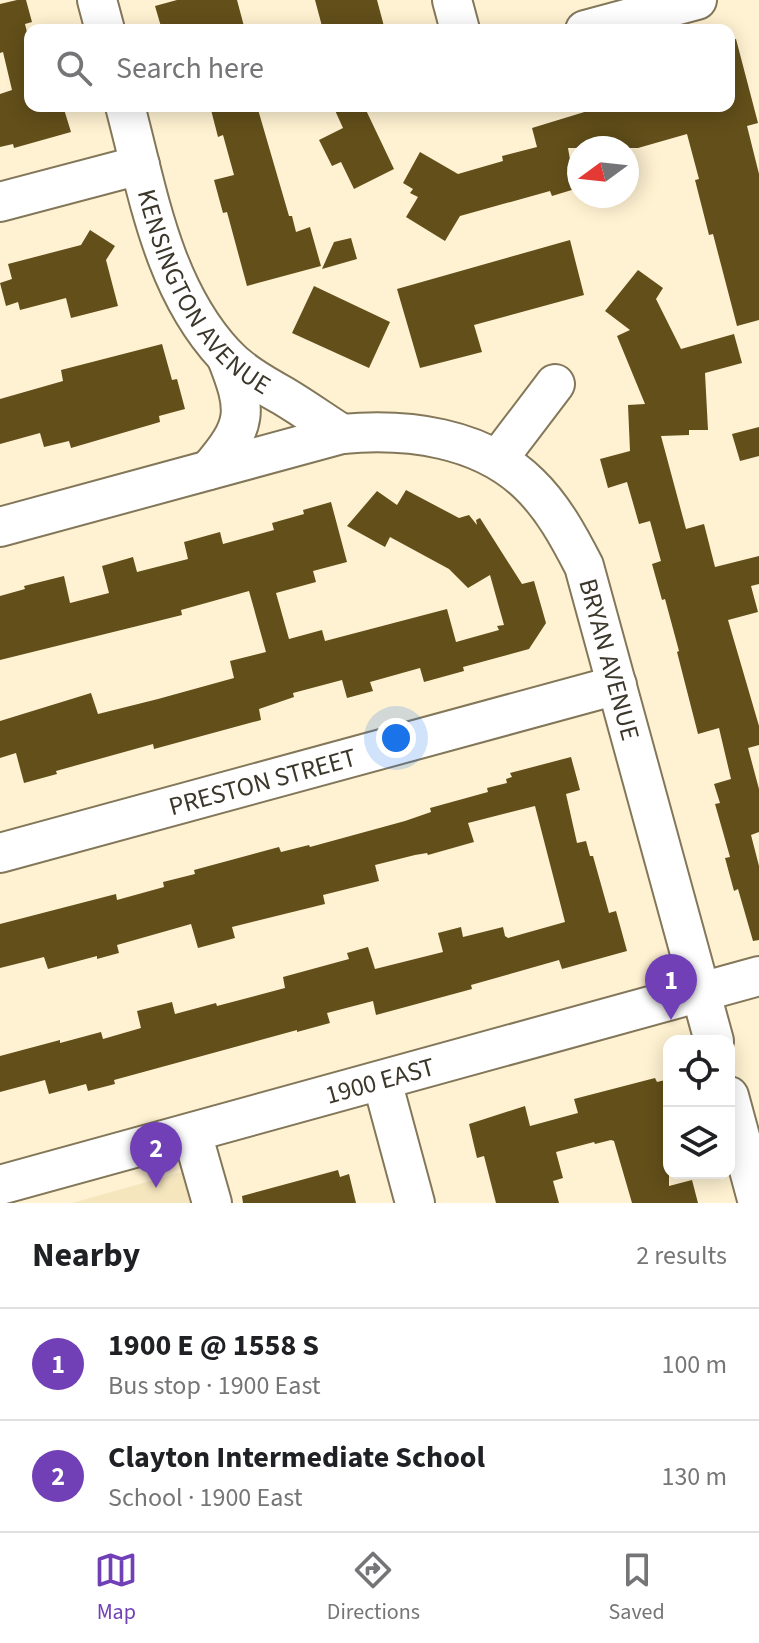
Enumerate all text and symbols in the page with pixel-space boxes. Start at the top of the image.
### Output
search box [24,24,735,112]
icon: search [52,46,96,90]
text: Search here [116,47,264,90]
north arrow [567,136,639,208]
street label: KENSINGTON AVENUE [128,185,278,404]
street label: BRYAN AVENUE [569,574,649,745]
your location [376,718,416,758]
street label: PRESTON STREET [165,739,360,825]
pin: 1 [645,954,697,1020]
map controls [663,1035,735,1179]
button: locate [663,1035,735,1107]
street label: 1900 EAST [321,1048,439,1114]
button: layers [663,1107,735,1179]
pin: 2 [130,1122,182,1188]
text: Nearby [32,1231,140,1280]
text: 2 results [636,1237,727,1274]
text: 1900 E @ 1558 S [108,1324,319,1367]
text: 1 [51,1346,65,1383]
text: 100 m [661,1346,727,1383]
text: Bus stop · 1900 East [108,1367,321,1404]
text: Clayton Intermediate School [108,1436,485,1479]
text: 2 [51,1458,65,1495]
text: 130 m [661,1458,727,1495]
text: School · 1900 East [108,1479,302,1516]
tab: Map [94,1548,138,1628]
tab: Directions [327,1548,420,1628]
tab: Saved [609,1548,665,1628]

